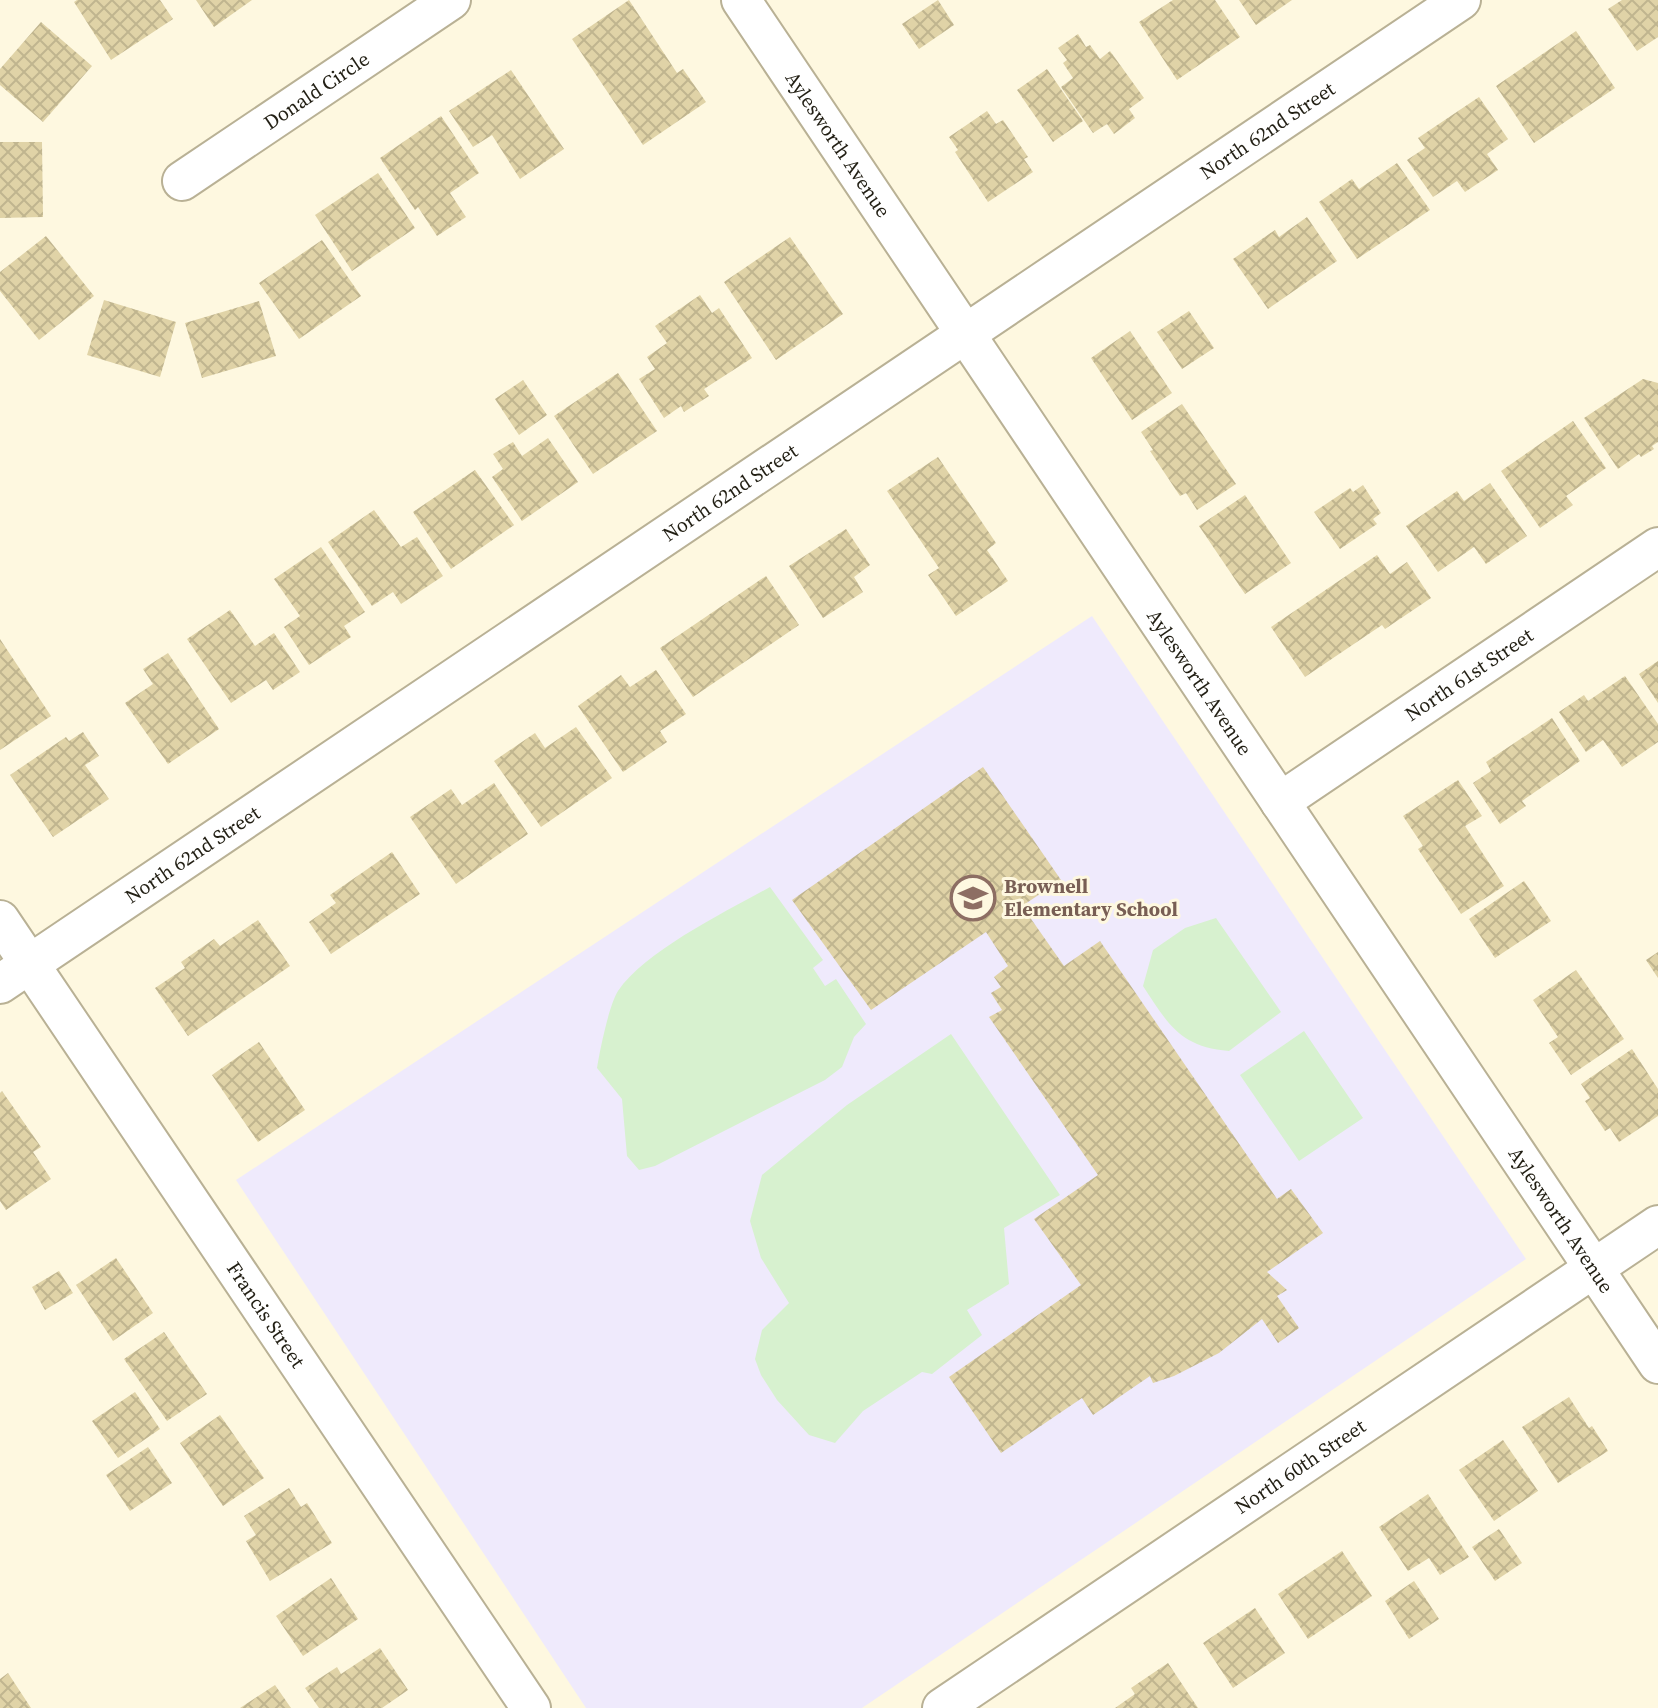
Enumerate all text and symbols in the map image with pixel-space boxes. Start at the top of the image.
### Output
street label: Donald Circle [258,45,375,136]
street label: Aylesworth Avenue [779,66,897,223]
street label: North 62nd Street [1194,75,1341,186]
street label: North 62nd Street [657,437,803,548]
street label: Aylesworth Avenue [1140,604,1259,761]
street label: North 61st Street [1399,621,1539,728]
street label: North 62nd Street [119,799,266,910]
place label: Brownell Elementary School [1004,872,1178,923]
school or university icon: Brownell Elementary School [949,874,997,922]
street label: Aylesworth Avenue [1502,1141,1620,1299]
street label: Francis Street [220,1256,312,1374]
street label: North 60th Street [1229,1412,1372,1521]

